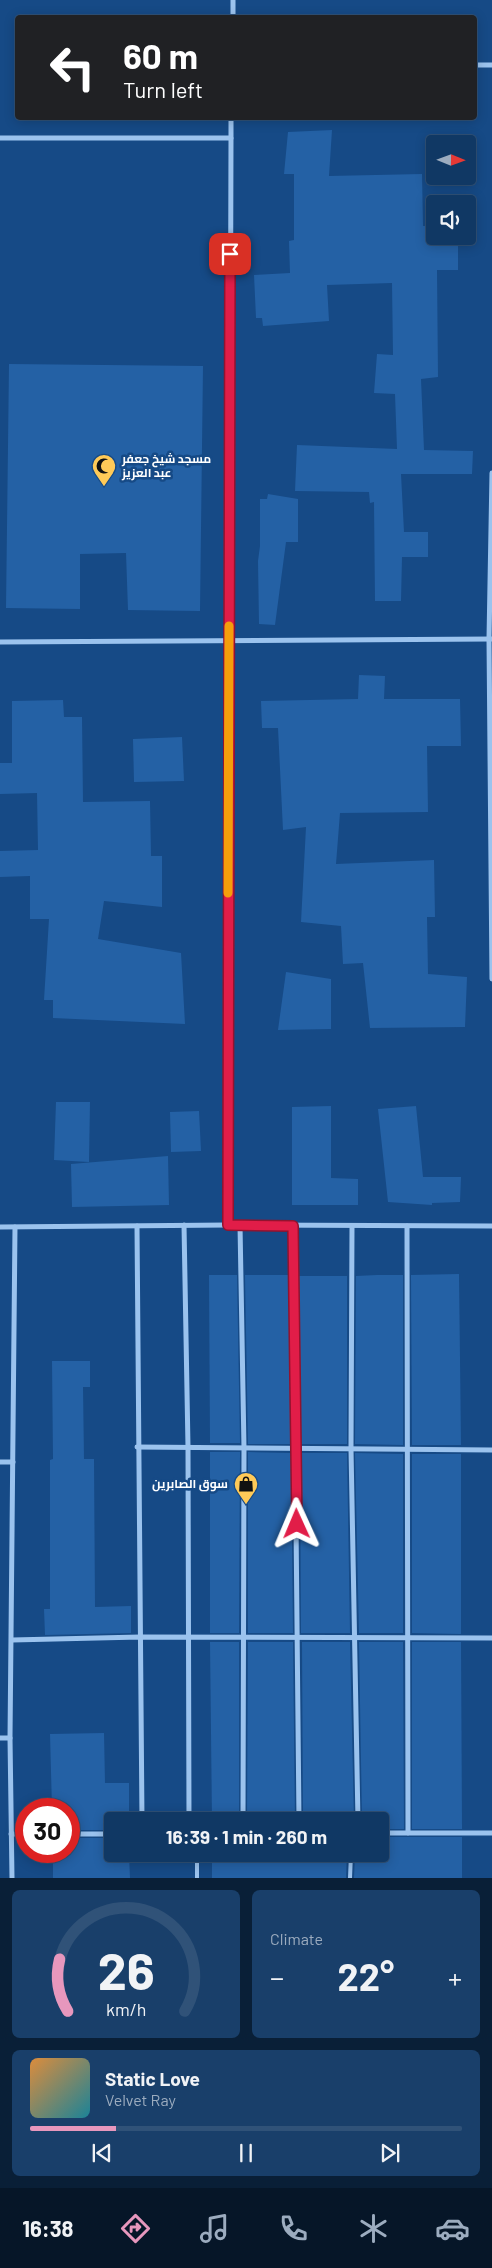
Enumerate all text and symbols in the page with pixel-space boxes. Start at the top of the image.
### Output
text: 60 m [123,34,198,76]
icon: left [40,35,105,100]
text: Turn left [123,76,203,102]
north arrow [426,135,476,185]
map controls [426,135,476,245]
button: sound [426,195,476,245]
pin [209,233,251,275]
icon: arrive [216,240,244,268]
place label: مسجد شيخ جعفر عبد العزيز [121,451,211,481]
mosque icon: مسجد شيخ جعفر عبد العزيز [91,453,117,487]
shop icon: سوق الصابرين [233,1471,259,1505]
place label: سوق الصابرين [152,1476,228,1492]
position arrow [270,1497,322,1549]
speed limit sign: 30 [15,1798,80,1863]
text: 16:39 · 1 min · 260 m [166,1825,327,1848]
text: Climate [270,1929,323,1948]
text: 26 [97,1938,155,2000]
text: 22° [338,1953,394,1999]
text: − [270,1960,284,1994]
text: + [448,1960,462,1994]
text: km/h [106,1998,146,2020]
text: Static Love [105,2067,200,2090]
text: Velvet Ray [105,2090,176,2109]
icon: previous [88,2139,116,2167]
icon: pause [232,2139,260,2167]
icon: next [376,2139,404,2167]
icon: directions [118,2211,153,2246]
icon: music [197,2211,232,2246]
icon: phone [276,2211,311,2246]
icon: climate [356,2211,391,2246]
icon: car [435,2211,470,2246]
text: 16:38 [22,2215,74,2241]

